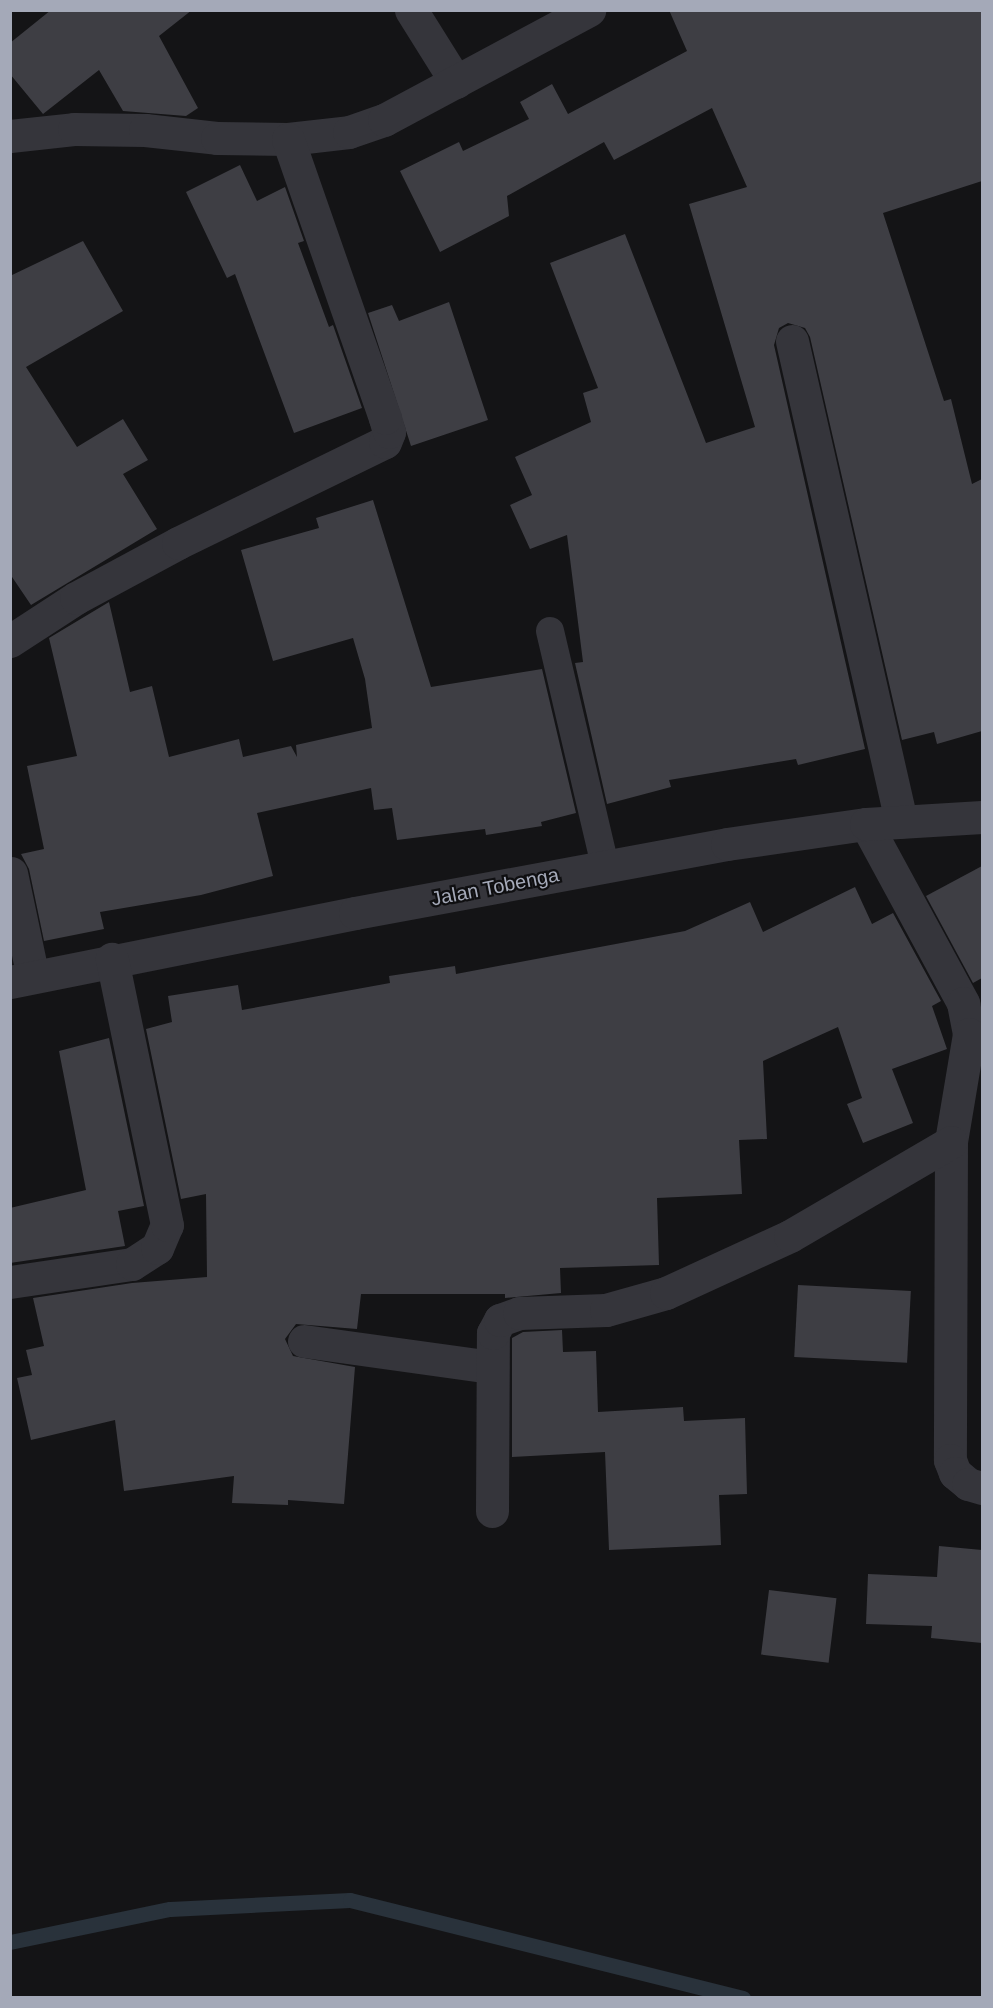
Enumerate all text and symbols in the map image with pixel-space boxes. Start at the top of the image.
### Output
street label: Jalan Tobenga [429,863,561,911]

